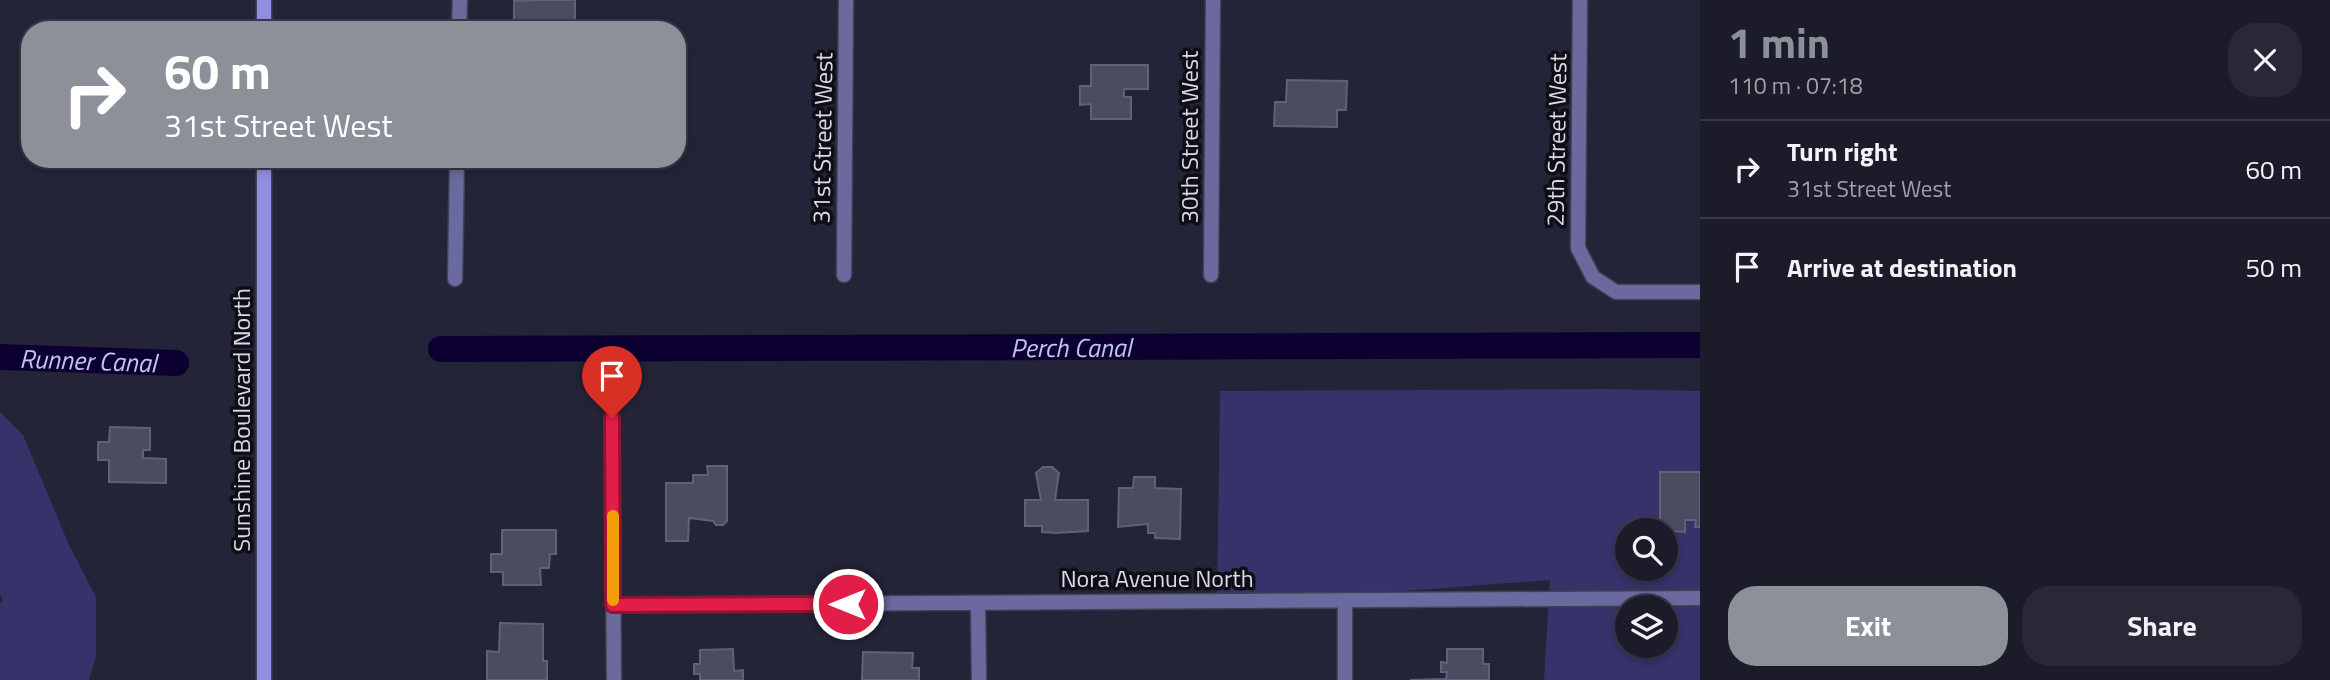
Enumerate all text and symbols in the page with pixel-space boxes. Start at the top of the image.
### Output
text: 1 min [1728,10,1830,74]
button: close [2228,23,2302,97]
text: 60 m [164,33,271,108]
icon: right [49,49,140,140]
street label: 30th Street West [1171,50,1207,224]
street label: 31st Street West [803,51,842,224]
street label: 29th Street West [1536,53,1576,227]
text: 110 m · 07:18 [1728,68,1863,103]
text: 31st Street West [164,101,393,149]
text: Turn right [1787,132,1898,171]
icon: right [1728,150,1766,188]
text: 60 m [2245,150,2302,189]
text: 31st Street West [1787,171,1951,206]
icon: arrive [1728,248,1766,286]
text: Arrive at destination [1787,248,2017,287]
text: 50 m [2245,248,2302,287]
street label: Sunshine Boulevard North [223,288,259,552]
water label: Perch Canal [1011,327,1135,367]
water label: Runner Canal [19,338,160,382]
pin [582,346,642,418]
icon: arrive [593,357,631,395]
map controls [1615,518,1678,658]
button: search [1615,518,1678,581]
street label: Nora Avenue North [1060,560,1254,596]
position arrow [811,567,885,641]
button: Exit [1728,586,2008,666]
button: Share [2022,586,2302,666]
button: layers [1615,595,1678,658]

